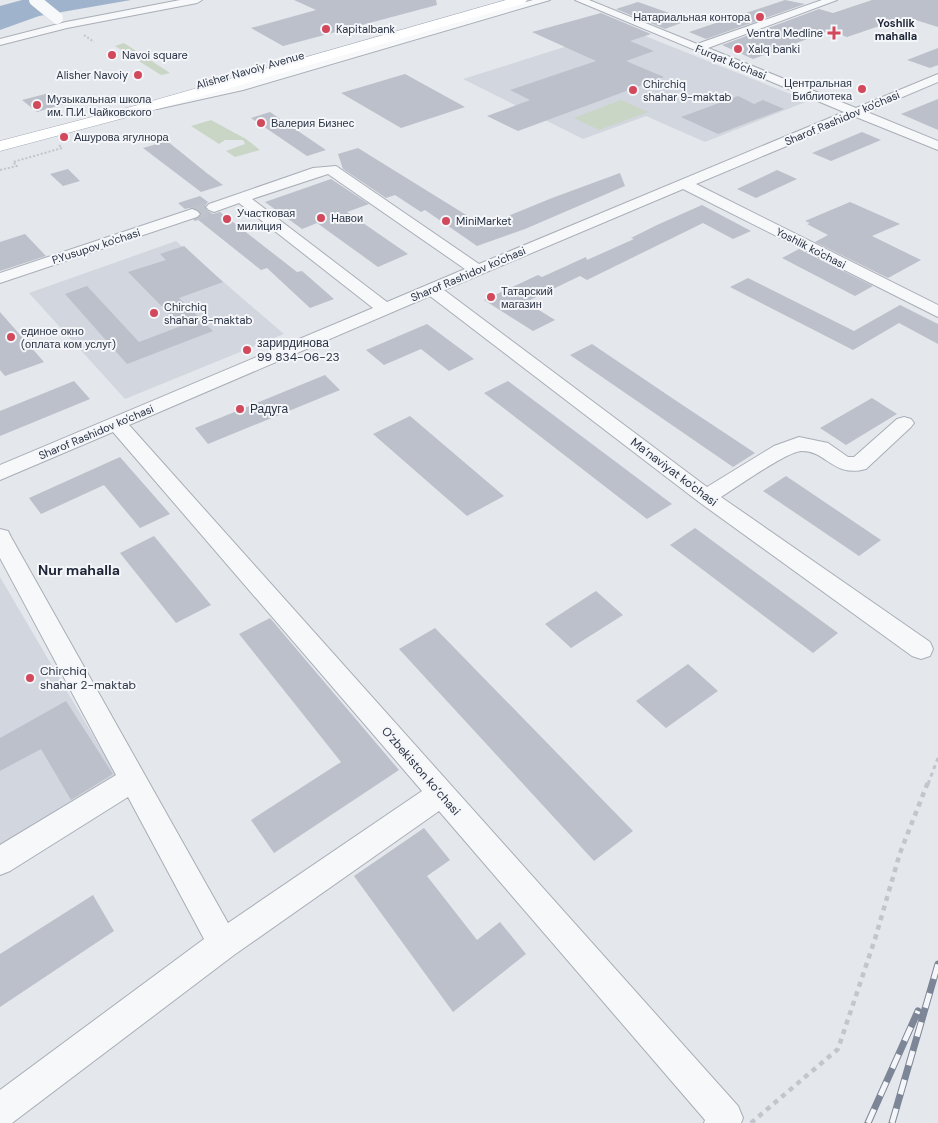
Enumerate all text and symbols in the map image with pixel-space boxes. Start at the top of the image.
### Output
place label: Натариальная контора [633,10,751,24]
marker: Натариальная контора [754,11,766,23]
district label: Yoshlik mahalla [875,16,917,43]
place label: Kapitalbank [336,22,396,36]
marker: Kapitalbank [320,23,332,35]
place label: Ventra Medline [746,26,823,40]
marker: Ventra Medline [827,26,841,40]
street label: Furqat ko'chasi [693,41,769,83]
place label: Xalq banki [748,42,800,56]
marker: Xalq banki [732,43,744,55]
place label: Navoi square [122,48,188,62]
street label: Alisher Navoiy Avenue [194,48,306,92]
marker: Navoi square [106,49,118,61]
place label: Alisher Navoiy [56,68,128,82]
marker: Alisher Navoiy [132,69,144,81]
place label: Центральная Библиотека [784,76,853,103]
place label: Chirchiq shahar 9-maktab [643,77,732,104]
marker: Центральная Библиотека [856,83,868,95]
marker: Chirchiq shahar 9-maktab [627,84,639,96]
street label: Sharof Rashidov ko'chasi [782,87,902,149]
place label: Музыкальная школа им. П.И. Чайковского [47,92,152,119]
marker: Музыкальная школа им. П.И. Чайковского [31,99,43,111]
place label: Валерия Бизнес [271,116,355,130]
marker: Валерия Бизнес [255,117,267,129]
place label: Ашурова ягулнора [74,130,169,144]
marker: Ашурова ягулнора [58,131,70,143]
place label: Участковая милиция [237,206,295,233]
place label: Навои [331,211,363,225]
marker: Навои [315,212,327,224]
marker: Участковая милиция [221,213,233,225]
place label: MiniMarket [456,214,512,228]
marker: MiniMarket [440,215,452,227]
street label: Yoshlik ko'chasi [774,224,848,272]
street label: P.Yusupov ko'chasi [50,225,142,267]
street label: Sharof Rashidov ko'chasi [408,243,528,305]
place label: Татарский магазин [501,284,553,311]
marker: Татарский магазин [485,291,497,303]
place label: Chirchiq shahar 8-maktab [164,300,252,327]
marker: Chirchiq shahar 8-maktab [148,307,160,319]
place label: единое окно (оплата ком услуг) [21,324,116,351]
marker: единое окно (оплата ком услуг) [5,331,17,343]
place label: зарирдинова 99 834-06-23 [257,335,340,365]
marker: зарирдинова 99 834-06-23 [241,344,253,356]
street label: Sharof Rashidov ko'chasi [36,401,156,463]
place label: Радуга [250,401,288,417]
marker: Радуга [234,403,246,415]
street label: Ma’naviyat ko'chasi [627,434,721,510]
district label: Nur mahalla [38,561,120,579]
place label: Chirchiq shahar 2-maktab [40,663,136,693]
marker: Chirchiq shahar 2-maktab [24,672,36,684]
street label: O‘zbekiston ko‘chasi [378,723,464,819]

